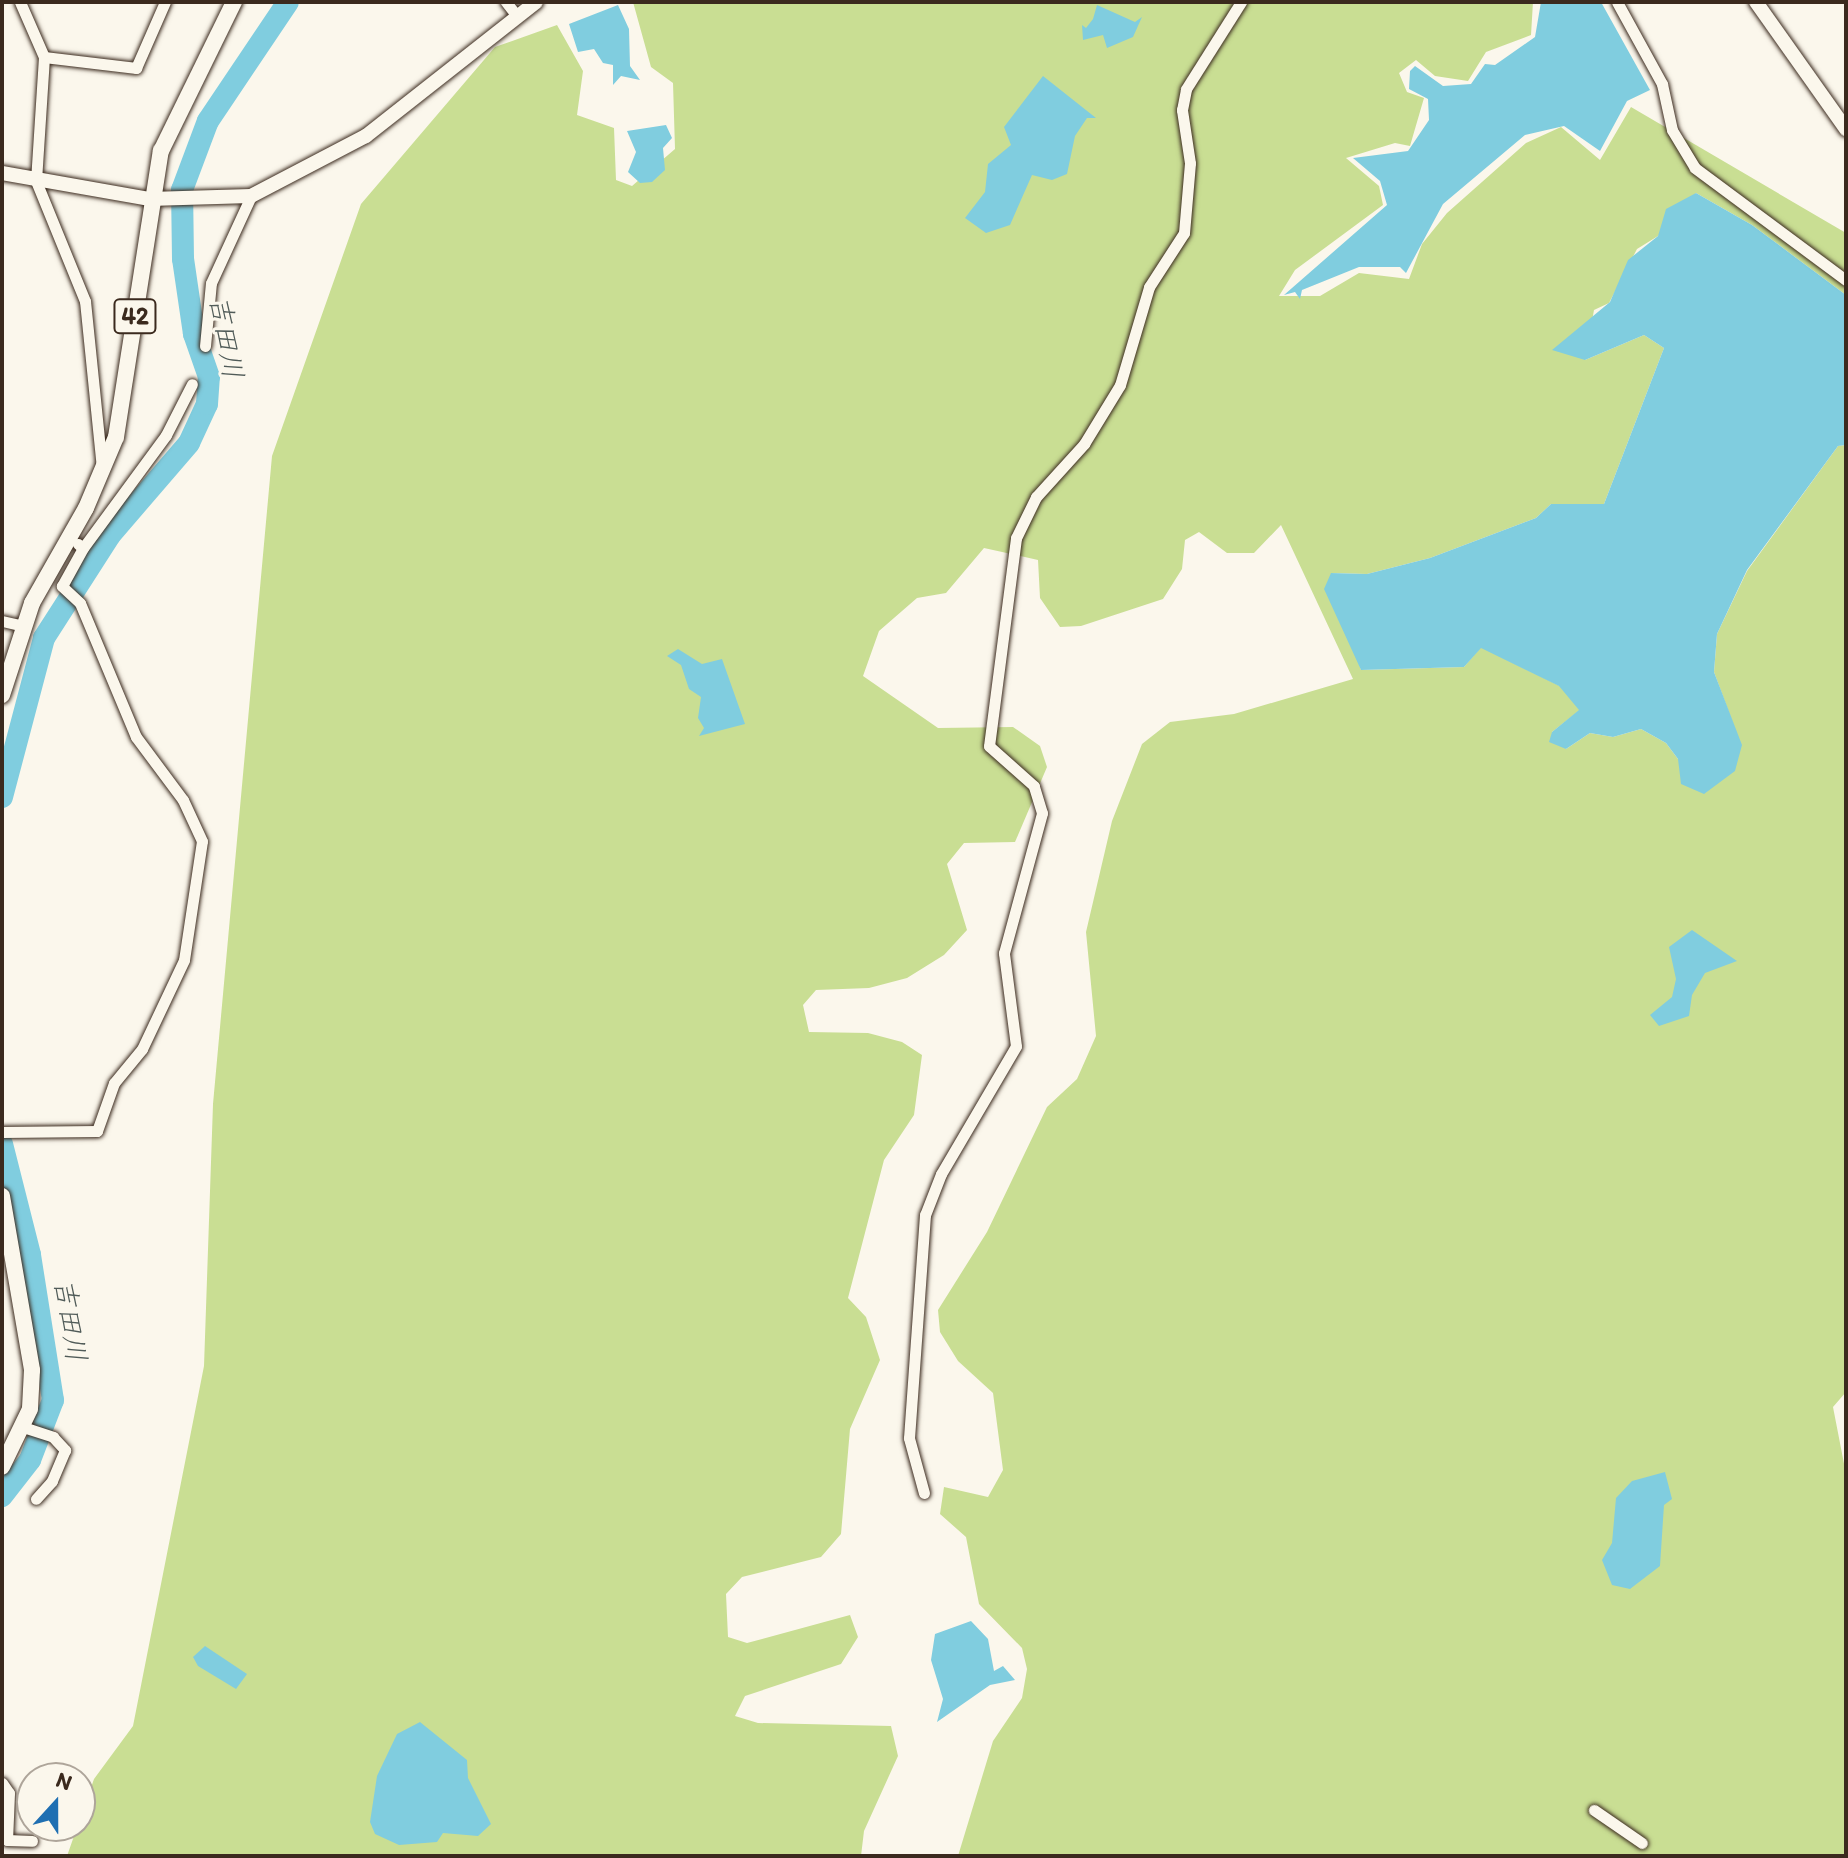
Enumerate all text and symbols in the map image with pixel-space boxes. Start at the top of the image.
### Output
water label: 吉田川 [203,293,251,381]
road number: 42 [113,296,157,336]
water label: 吉田川 [48,1276,94,1364]
north arrow [16,1762,96,1842]
text: N [52,1766,76,1796]

